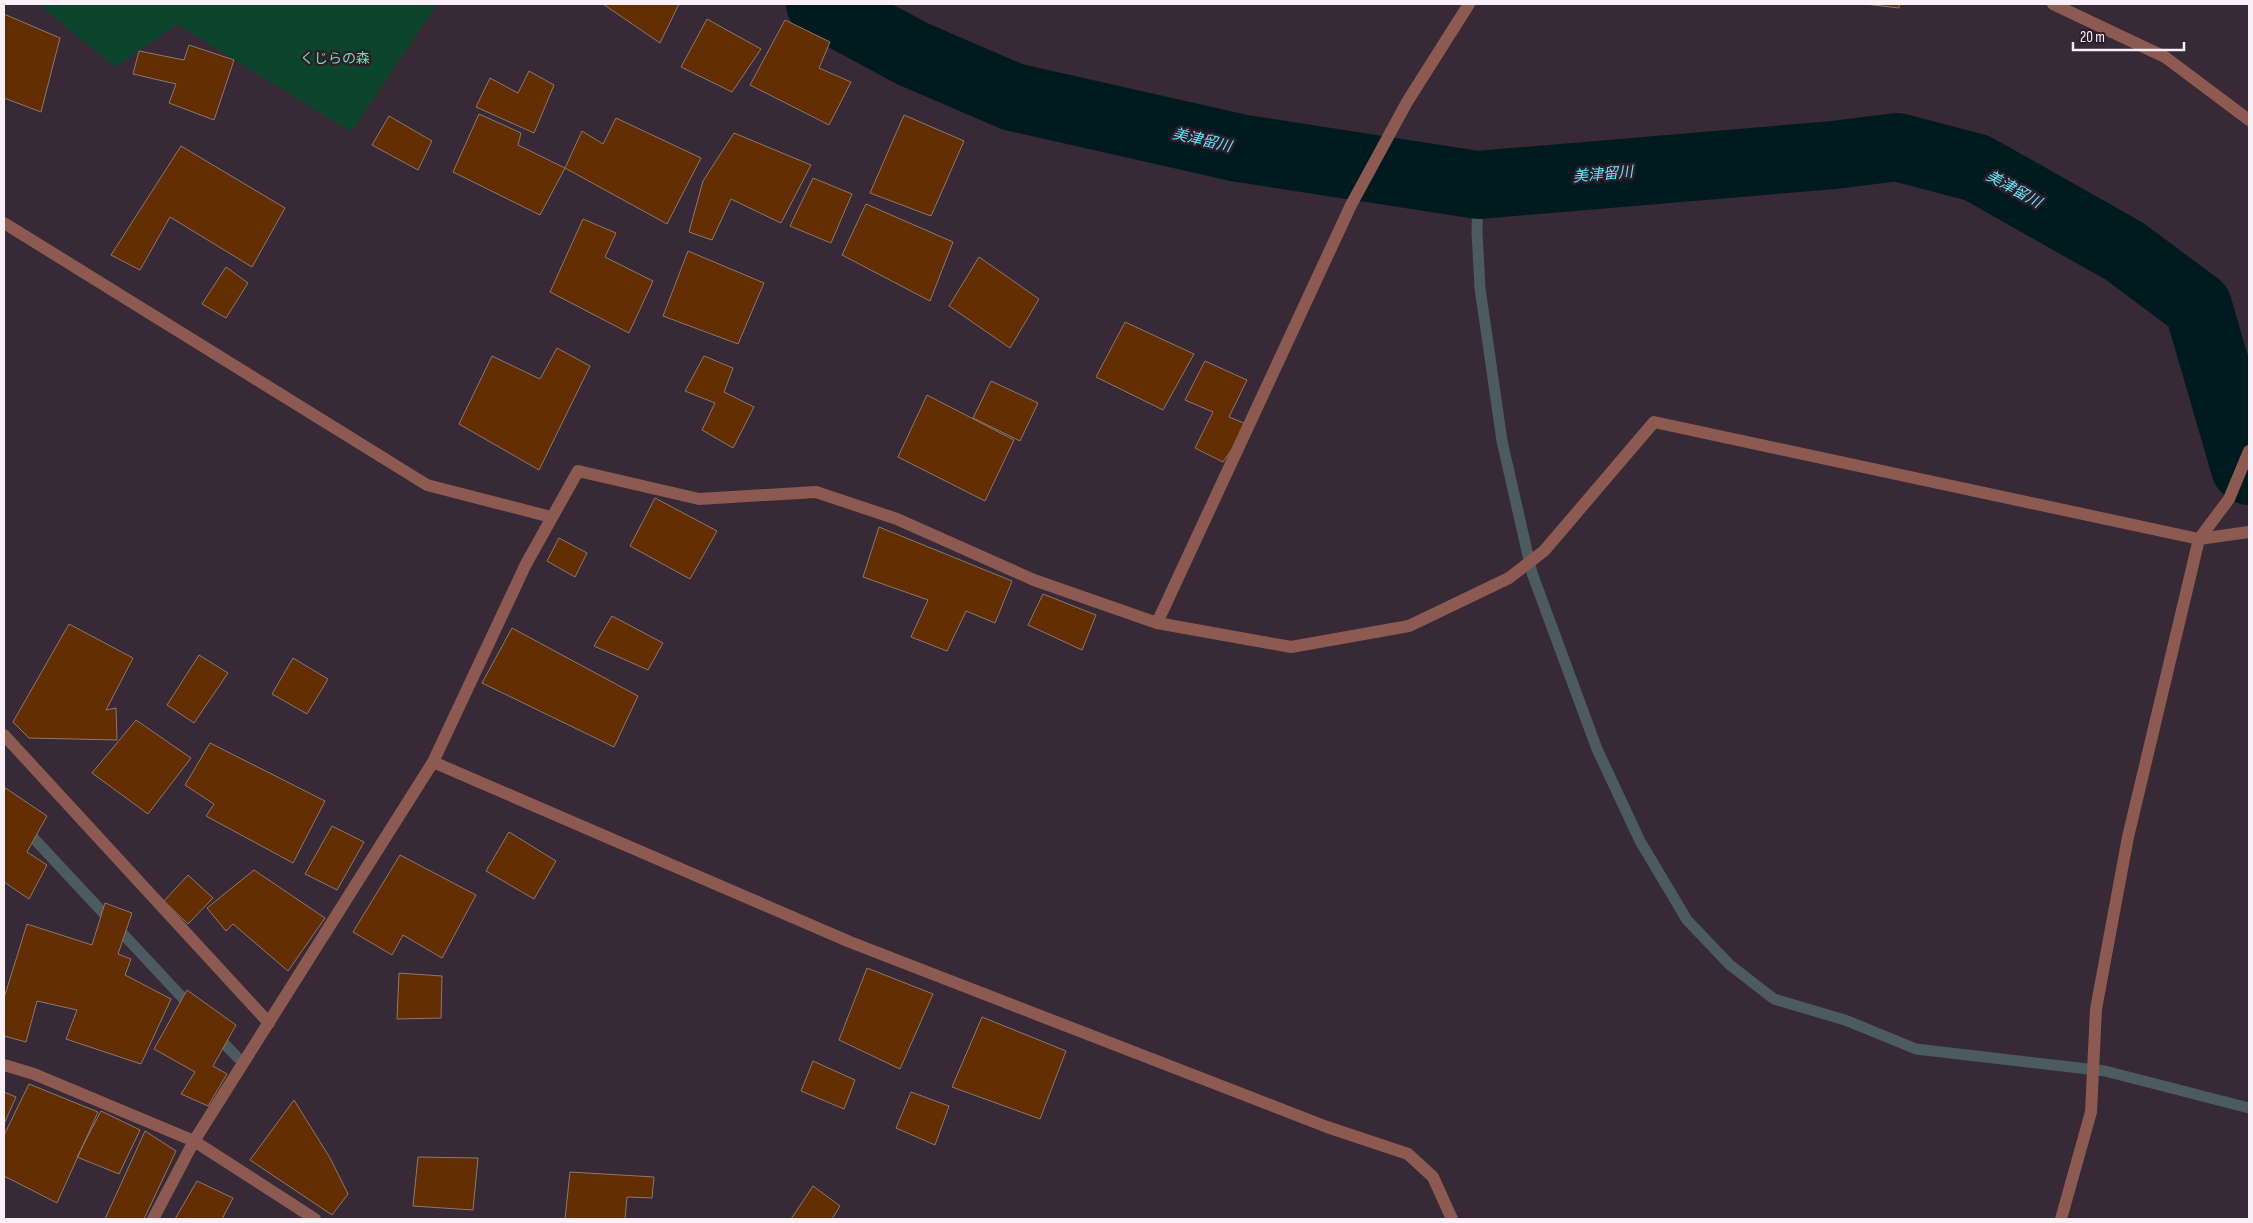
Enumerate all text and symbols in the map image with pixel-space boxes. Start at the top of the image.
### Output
scale bar [2073,20,2184,52]
text: 20 m [2080,28,2105,47]
park label: くじらの森 [300,50,370,67]
water label: 美津留川 [1171,124,1235,157]
water label: 美津留川 [1572,162,1636,187]
water label: 美津留川 [1983,167,2046,213]

